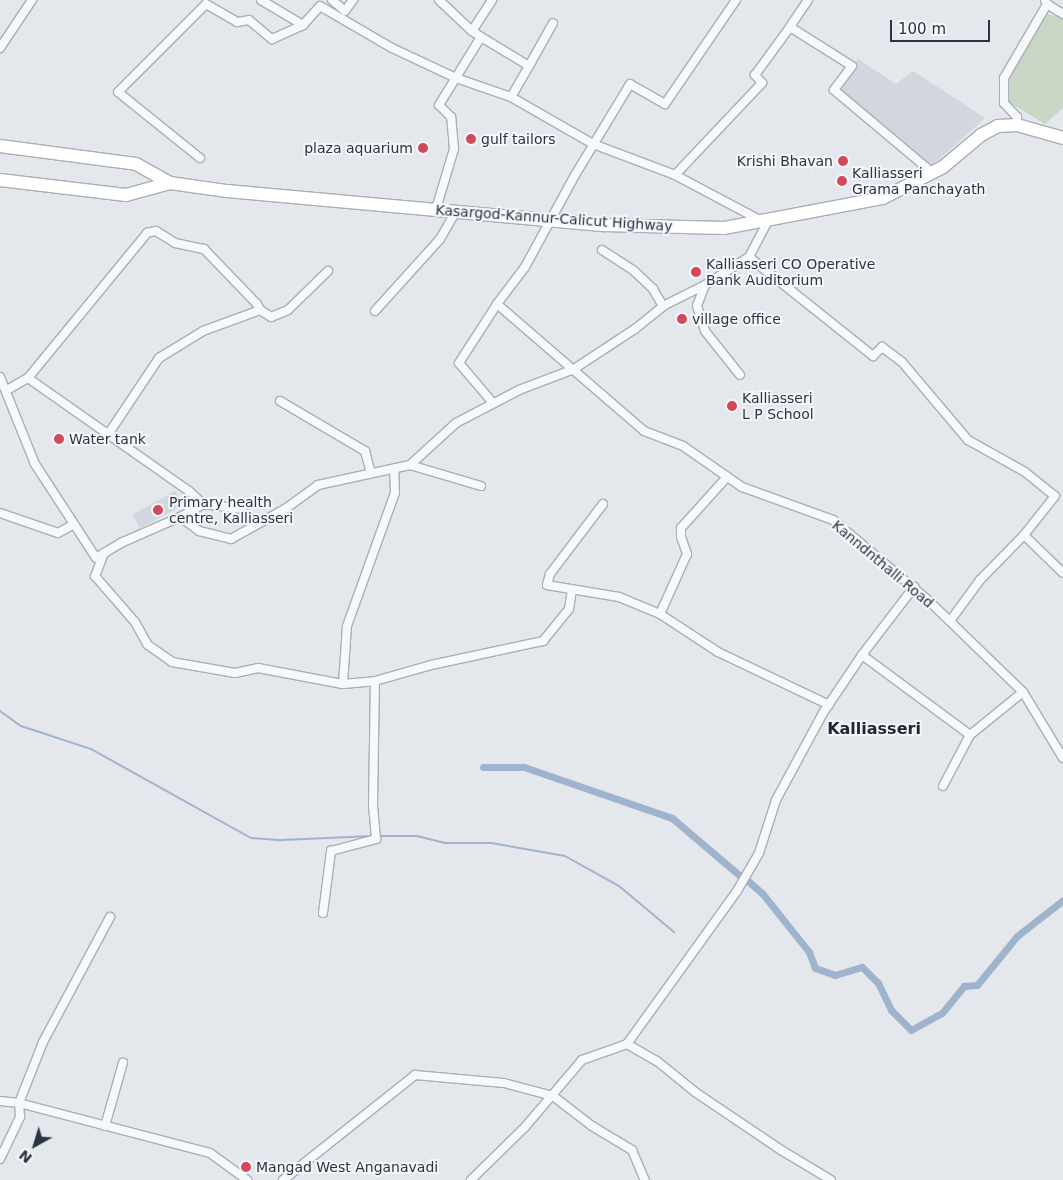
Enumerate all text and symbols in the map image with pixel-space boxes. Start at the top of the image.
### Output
scale bar [893,10,993,42]
text: 100 m [898,20,946,38]
place label: gulf tailors [481,131,555,147]
marker: gulf tailors [465,133,477,145]
place label: plaza aquarium [304,140,413,156]
marker: plaza aquarium [417,142,429,154]
place label: Krishi Bhavan [737,153,833,169]
marker: Krishi Bhavan [837,155,849,167]
place label: Kalliasseri Grama Panchayath [852,165,985,198]
marker: Kalliasseri Grama Panchayath [836,175,848,187]
street label: Kasargod-Kannur-Calicut Highway [435,201,673,235]
place label: Kalliasseri CO Operative Bank Auditorium [706,256,875,288]
marker: Kalliasseri CO Operative Bank Auditorium [690,266,702,278]
place label: village office [692,311,781,327]
marker: village office [676,313,688,325]
place label: Kalliasseri L P School [742,390,814,422]
marker: Kalliasseri L P School [726,400,738,412]
place label: Water tank [69,431,146,447]
marker: Water tank [53,433,65,445]
place label: Primary health centre, Kalliasseri [169,494,293,526]
marker: Primary health centre, Kalliasseri [151,503,165,517]
street label: Kanndnthalli Road [829,517,937,611]
district label: Kalliasseri [827,719,921,739]
north arrow [10,1120,60,1170]
text: N [16,1147,35,1167]
place label: Mangad West Anganavadi [256,1159,438,1175]
marker: Mangad West Anganavadi [240,1161,252,1173]

